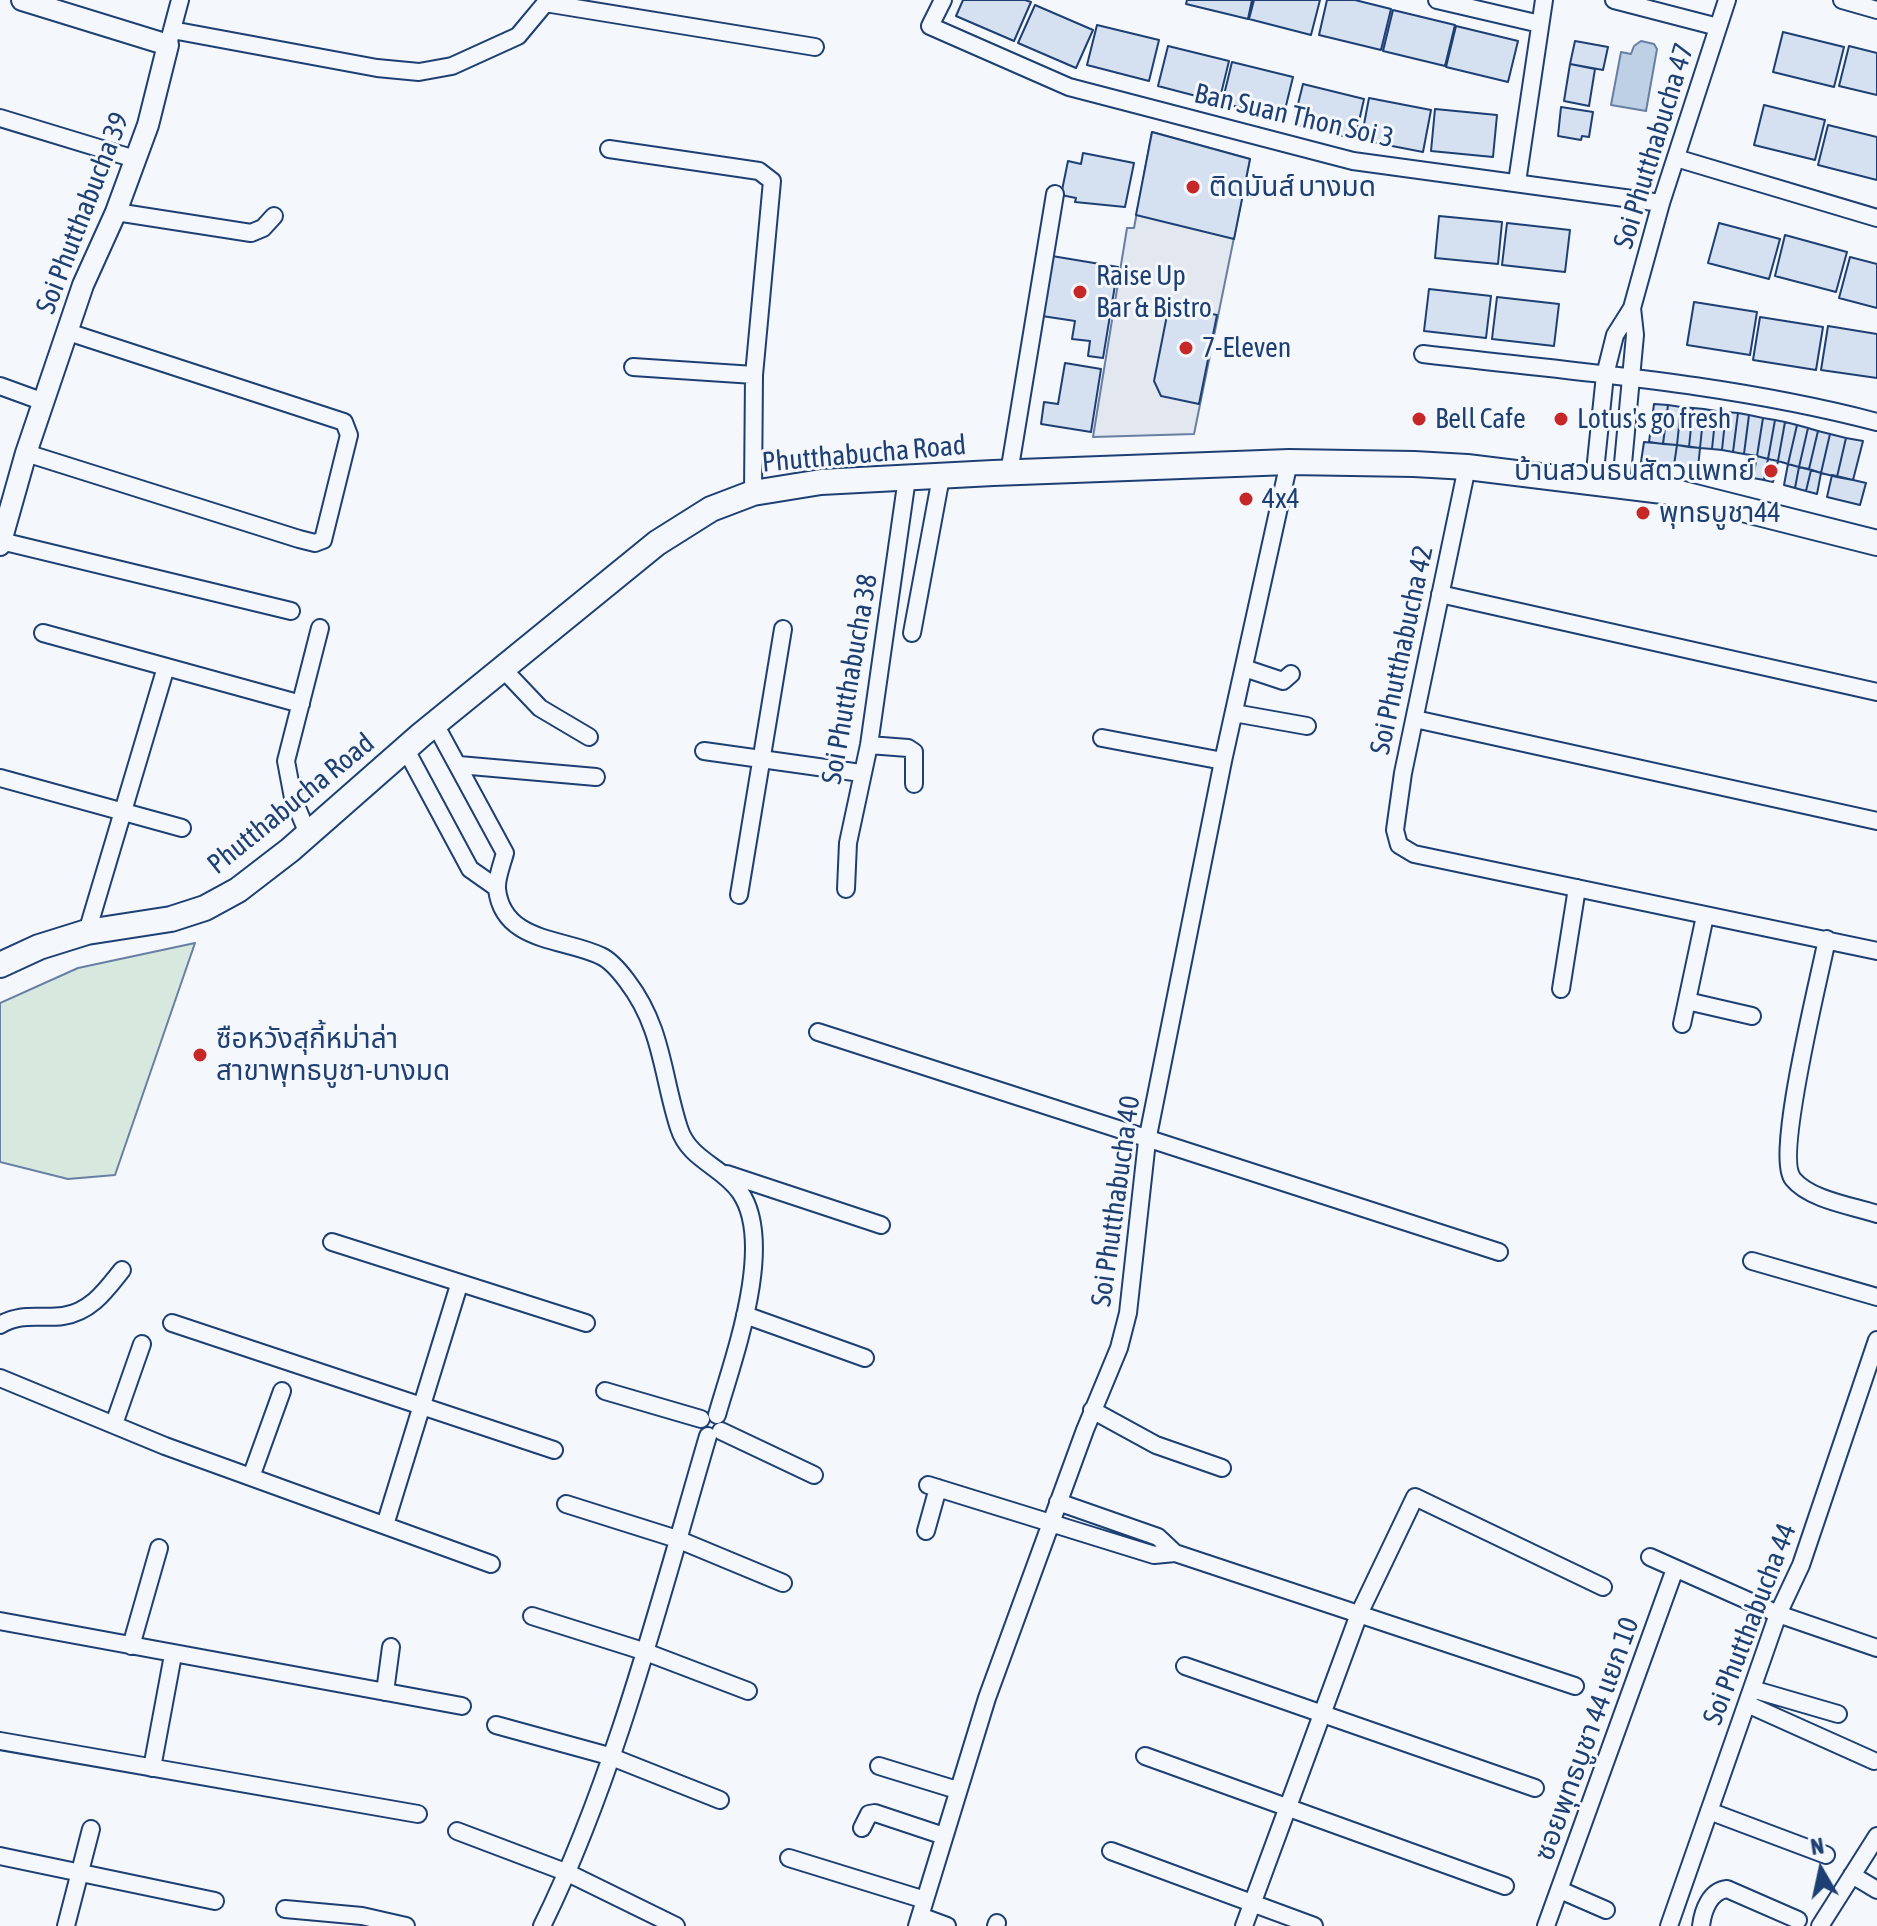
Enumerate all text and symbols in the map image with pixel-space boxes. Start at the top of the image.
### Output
street label: Soi Phutthabucha 47 [1607,39,1701,253]
street label: Ban Suan Thon Soi 3 [1191,77,1397,155]
street label: Soi Phutthabucha 39 [29,108,137,318]
place label: ติดมันส์ บางมด [1209,170,1376,204]
marker: ติดมันส์ บางมด [1184,178,1202,196]
place label: Raise Up Bar & Bistro [1096,259,1212,325]
marker: Raise Up Bar & Bistro [1071,283,1089,301]
place label: 7-Eleven [1202,331,1291,365]
marker: 7-Eleven [1177,339,1195,357]
place label: Bell Cafe [1435,402,1526,436]
place label: Lotus's go fresh [1577,402,1731,436]
marker: Bell Cafe [1410,410,1428,428]
marker: Lotus's go fresh [1552,410,1570,428]
street label: Phutthabucha Road [761,428,967,480]
place label: บ้านสวนธนสัตวแพทย์ [1514,454,1755,488]
marker: บ้านสวนธนสัตวแพทย์ [1762,462,1780,480]
place label: 4x4 [1262,482,1300,516]
marker: 4x4 [1237,490,1255,508]
place label: พุทธบูชา44 [1659,496,1781,530]
marker: พุทธบูชา44 [1634,504,1652,522]
street label: Soi Phutthabucha 42 [1363,543,1441,757]
street label: Soi Phutthabucha 38 [815,571,885,787]
street label: Phutthabucha Road [201,727,381,881]
place label: ซือหวังสุกี้หม่าล่า สาขาพุทธบูชา-บางมด [216,1022,450,1088]
marker: ซือหวังสุกี้หม่าล่า สาขาพุทธบูชา-บางมด [191,1046,209,1064]
street label: Soi Phutthabucha 40 [1085,1093,1147,1309]
street label: Soi Phutthabucha 44 [1696,1519,1804,1729]
street label: ซอยพุทธบูชา 44 แยก 10 [1527,1613,1647,1865]
north arrow [1781,1830,1861,1910]
text: N [1809,1832,1826,1860]

